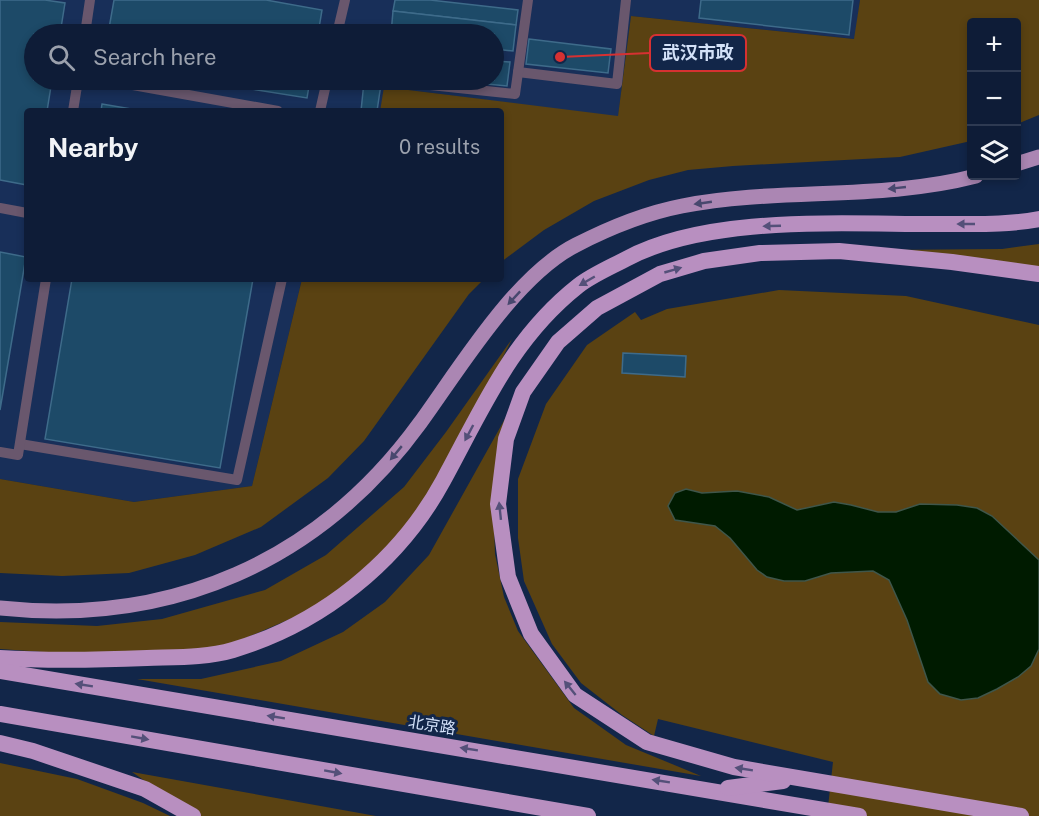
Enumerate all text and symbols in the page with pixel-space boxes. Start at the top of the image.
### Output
map controls [967,18,1021,180]
button: + [967,18,1021,72]
search box [24,24,504,90]
callout: 武汉市政 [650,35,746,71]
icon: search [45,41,78,74]
text: 武汉市政 [662,42,734,63]
text: Search here [93,44,217,70]
button: − [967,72,1021,126]
button: layers [967,126,1021,180]
text: Nearby [48,132,138,163]
text: 0 results [399,135,480,159]
one-way arrow [888,184,907,193]
one-way arrow [693,199,712,208]
one-way arrow [957,219,976,229]
one-way arrow [762,222,781,231]
one-way arrow [664,265,682,274]
one-way arrow [579,275,595,286]
one-way arrow [508,290,521,305]
one-way arrow [464,424,474,441]
one-way arrow [390,445,403,460]
one-way arrow [495,501,505,520]
one-way arrow [74,680,93,689]
one-way arrow [564,680,577,696]
one-way arrow [267,712,286,721]
street label: 北京路 [407,712,457,738]
one-way arrow [131,734,150,743]
one-way arrow [459,745,478,754]
one-way arrow [735,764,754,773]
one-way arrow [323,767,342,776]
one-way arrow [651,777,670,786]

